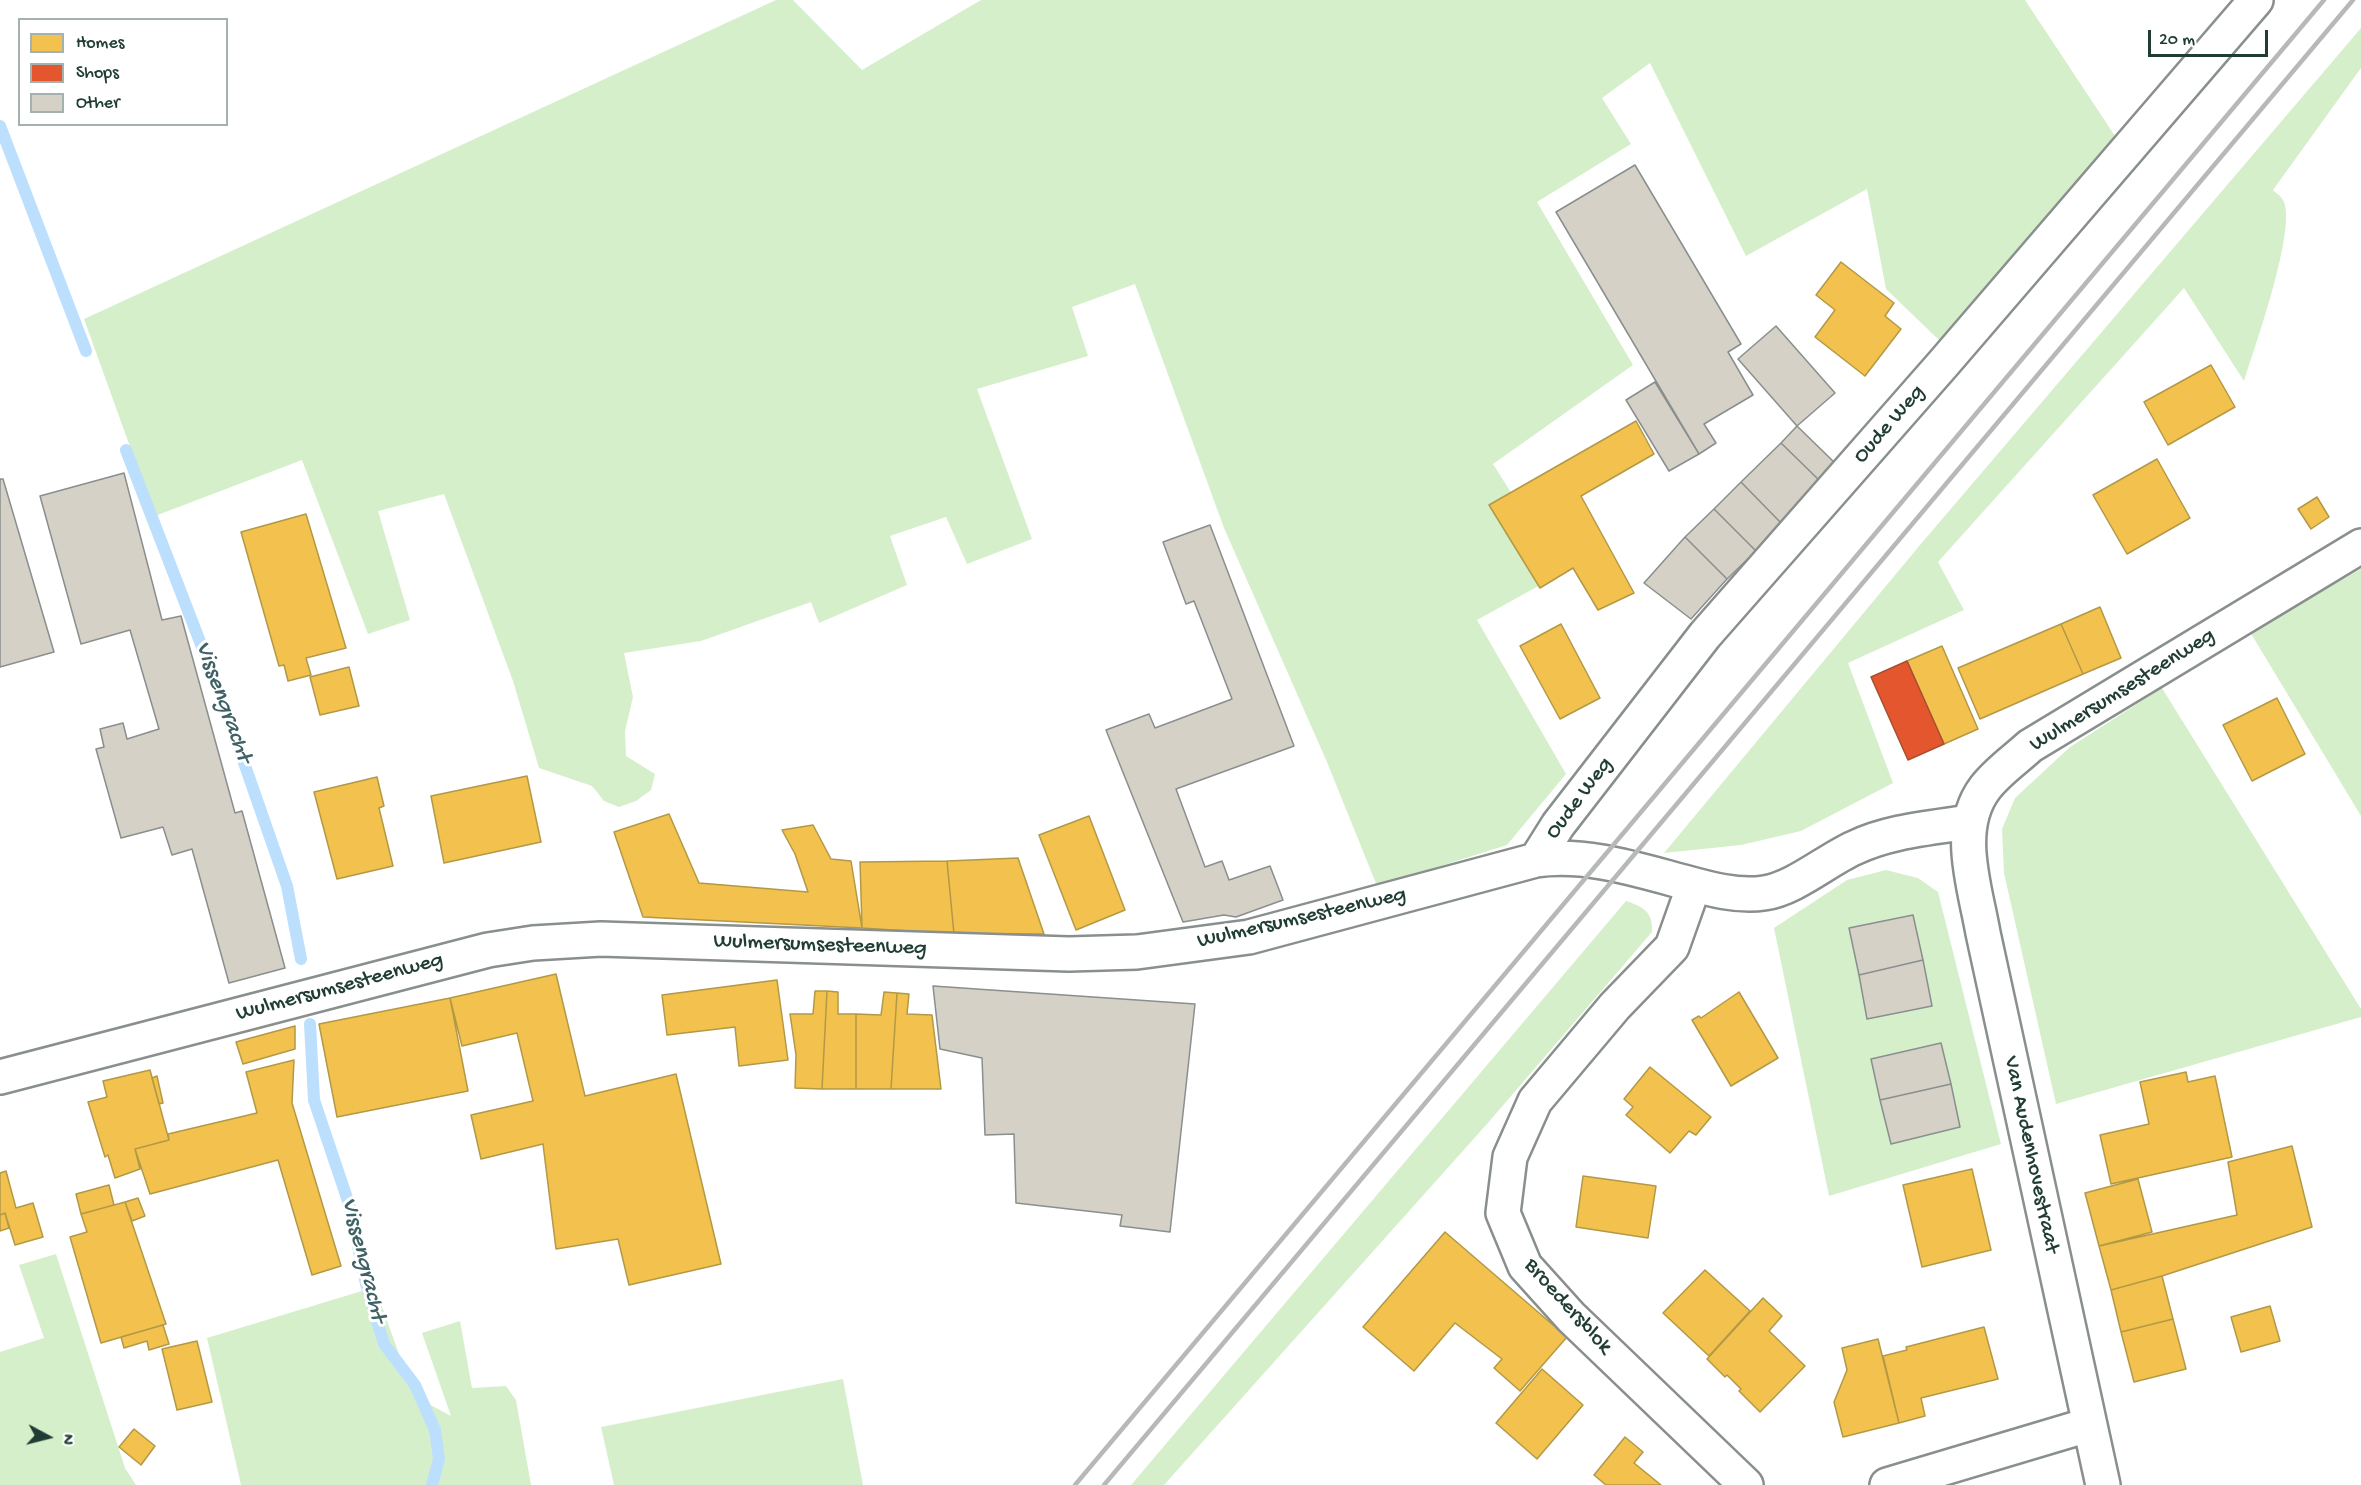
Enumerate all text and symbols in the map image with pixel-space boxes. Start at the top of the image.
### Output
legend [18,18,228,126]
scale bar [2151,18,2271,56]
text: 20 m [2159,30,2195,51]
text: Homes [76,33,124,54]
text: Shops [76,63,119,84]
text: Other [76,93,120,114]
street label: Oude Weg [1849,380,1931,470]
street label: Wulmersumsesteenweg [2026,623,2220,759]
water label: Vissengracht [187,638,257,766]
street label: Oude Weg [1541,753,1619,845]
street label: Wulmersumsesteenweg [1195,882,1409,956]
street label: Wulmersumsesteenweg [713,929,927,963]
street label: Wulmersumsesteenweg [234,948,446,1028]
street label: Van Audenhovestraat [1996,1054,2064,1256]
water label: Vissengracht [333,1195,391,1325]
street label: Broedersblok [1517,1254,1617,1360]
north arrow [18,1407,78,1467]
text: N [56,1433,76,1446]

